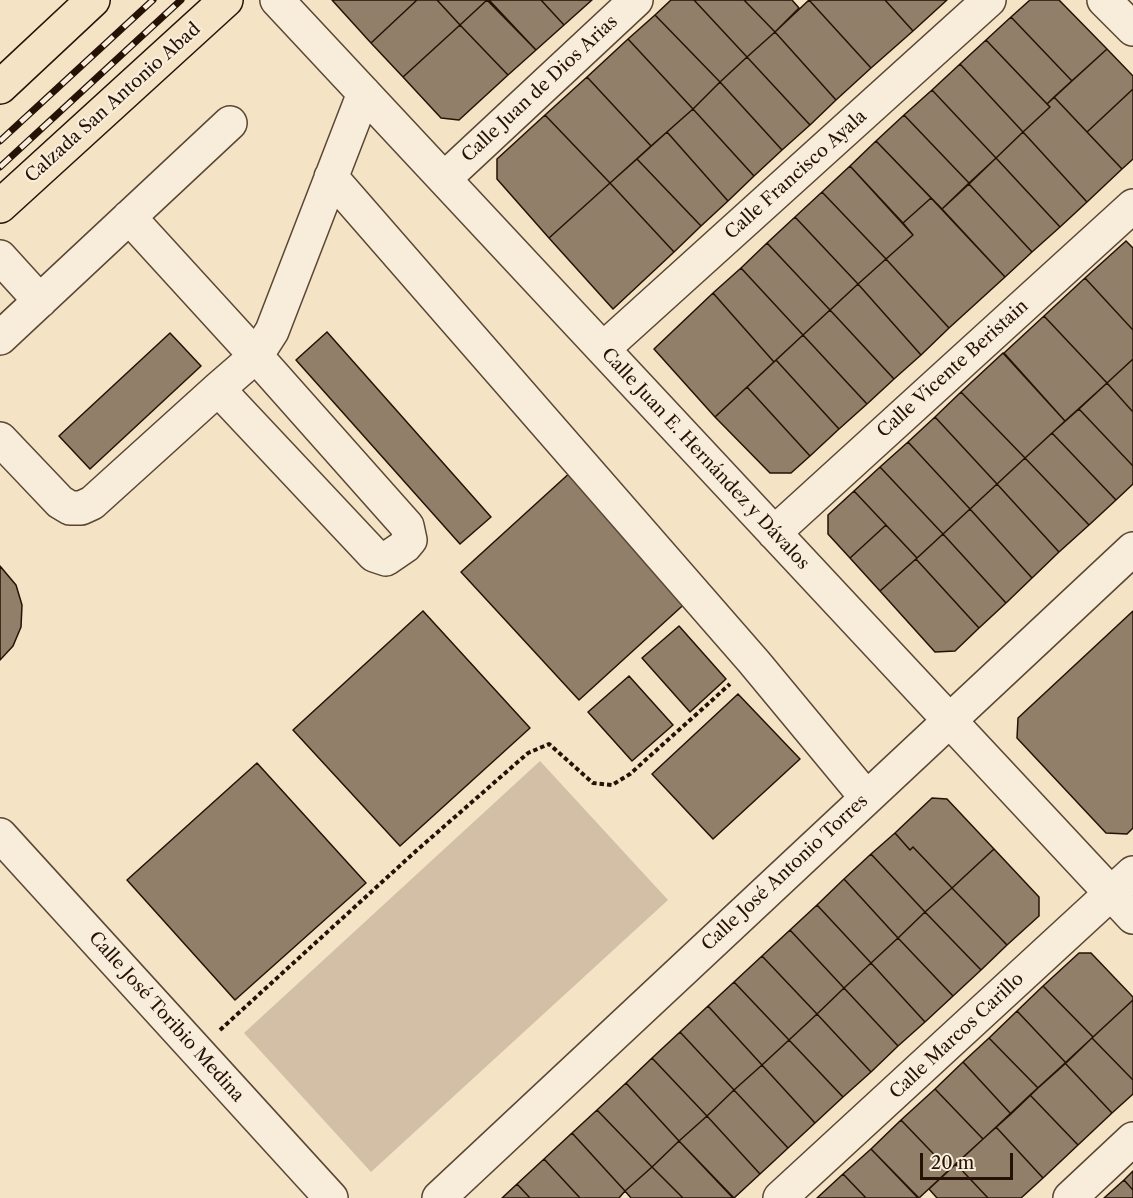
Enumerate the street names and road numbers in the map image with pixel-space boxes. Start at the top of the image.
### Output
street label: Calle Juan de Dios Arias [458,11,622,167]
street label: Calzada San Antonio Abad [21,19,205,187]
street label: Calle Francisco Ayala [721,106,871,244]
street label: Calle Vicente Beristain [873,296,1033,442]
street label: Calle Juan E. Hernández y Dávalos [597,344,813,574]
street label: Calle José Antonio Torres [698,790,872,956]
street label: Calle José Toribio Medina [84,927,248,1107]
street label: Calle Marcos Carillo [886,968,1028,1104]

